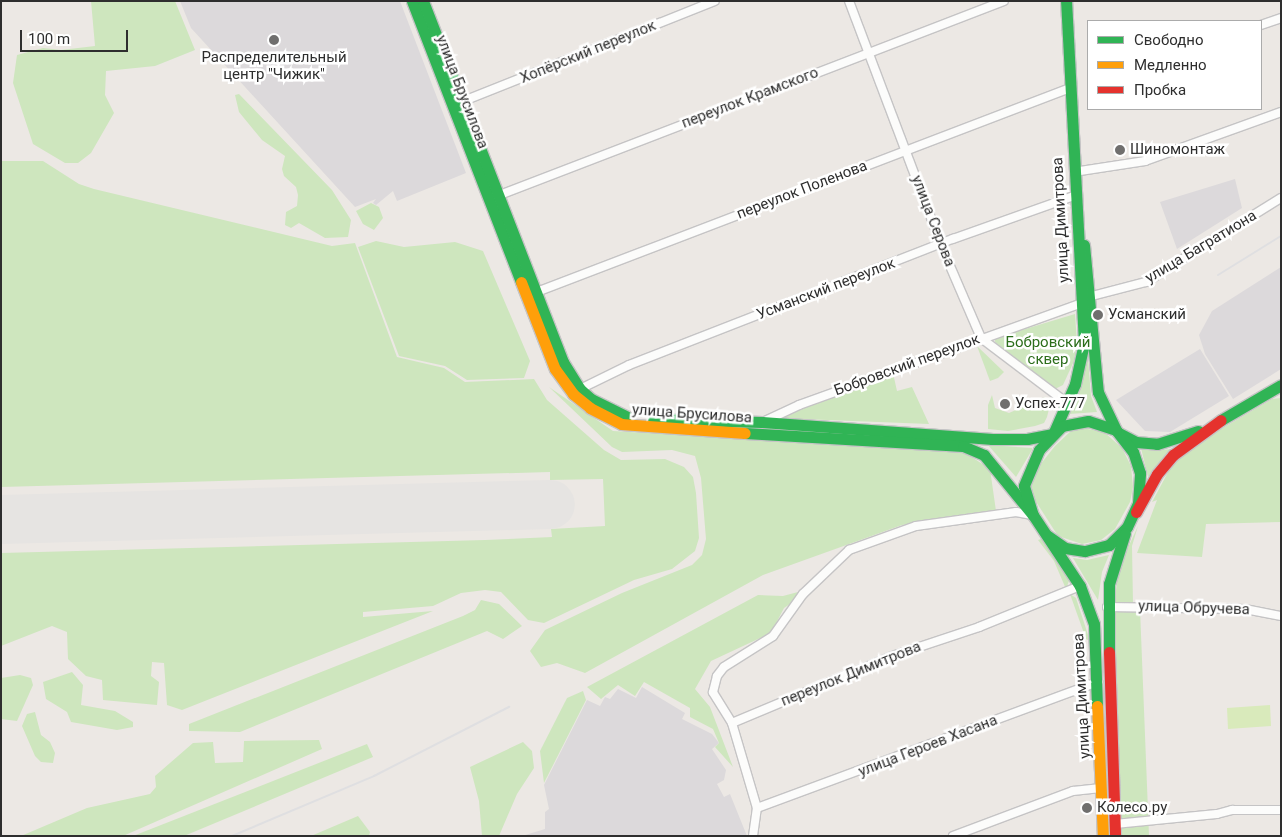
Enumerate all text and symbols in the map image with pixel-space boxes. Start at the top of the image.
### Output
street label: Хопёрский переулок [517,17,659,87]
scale bar [22,20,130,52]
legend [1087,20,1262,110]
text: 100 m [28,30,70,48]
text: Свободно [1134,31,1203,49]
street label: улица Брусилова [432,33,492,151]
marker: Распределительный центр "Чижик" [268,34,280,46]
place label: Распределительный центр "Чижик" [201,48,347,83]
text: Медленно [1134,56,1207,74]
street label: переулок Крамского [679,64,821,132]
text: Пробка [1134,81,1186,99]
place label: Шиномонтаж [1130,141,1225,159]
marker: Шиномонтаж [1114,144,1126,156]
street label: переулок Поленова [734,157,870,223]
street label: улица Димитрова [1049,157,1073,283]
street label: улица Серова [907,173,959,269]
street label: улица Багратиона [1142,207,1260,287]
street label: Усманский переулок [754,254,898,324]
place label: Усманский [1108,306,1186,324]
marker: Усманский [1092,309,1104,321]
street label: Бобровский переулок [832,330,982,400]
park label: Бобровский сквер [1005,333,1091,368]
place label: Успех-777 [1015,395,1085,413]
marker: Успех-777 [999,398,1011,410]
street label: улица Брусилова [631,401,753,427]
street label: улица Обручева [1138,597,1250,619]
street label: улица Димитрова [1070,633,1094,759]
street label: переулок Димитрова [778,638,924,710]
street label: улица Героев Хасана [856,711,1000,781]
place label: Колесо.ру [1097,799,1167,817]
marker: Колесо.ру [1081,802,1093,814]

